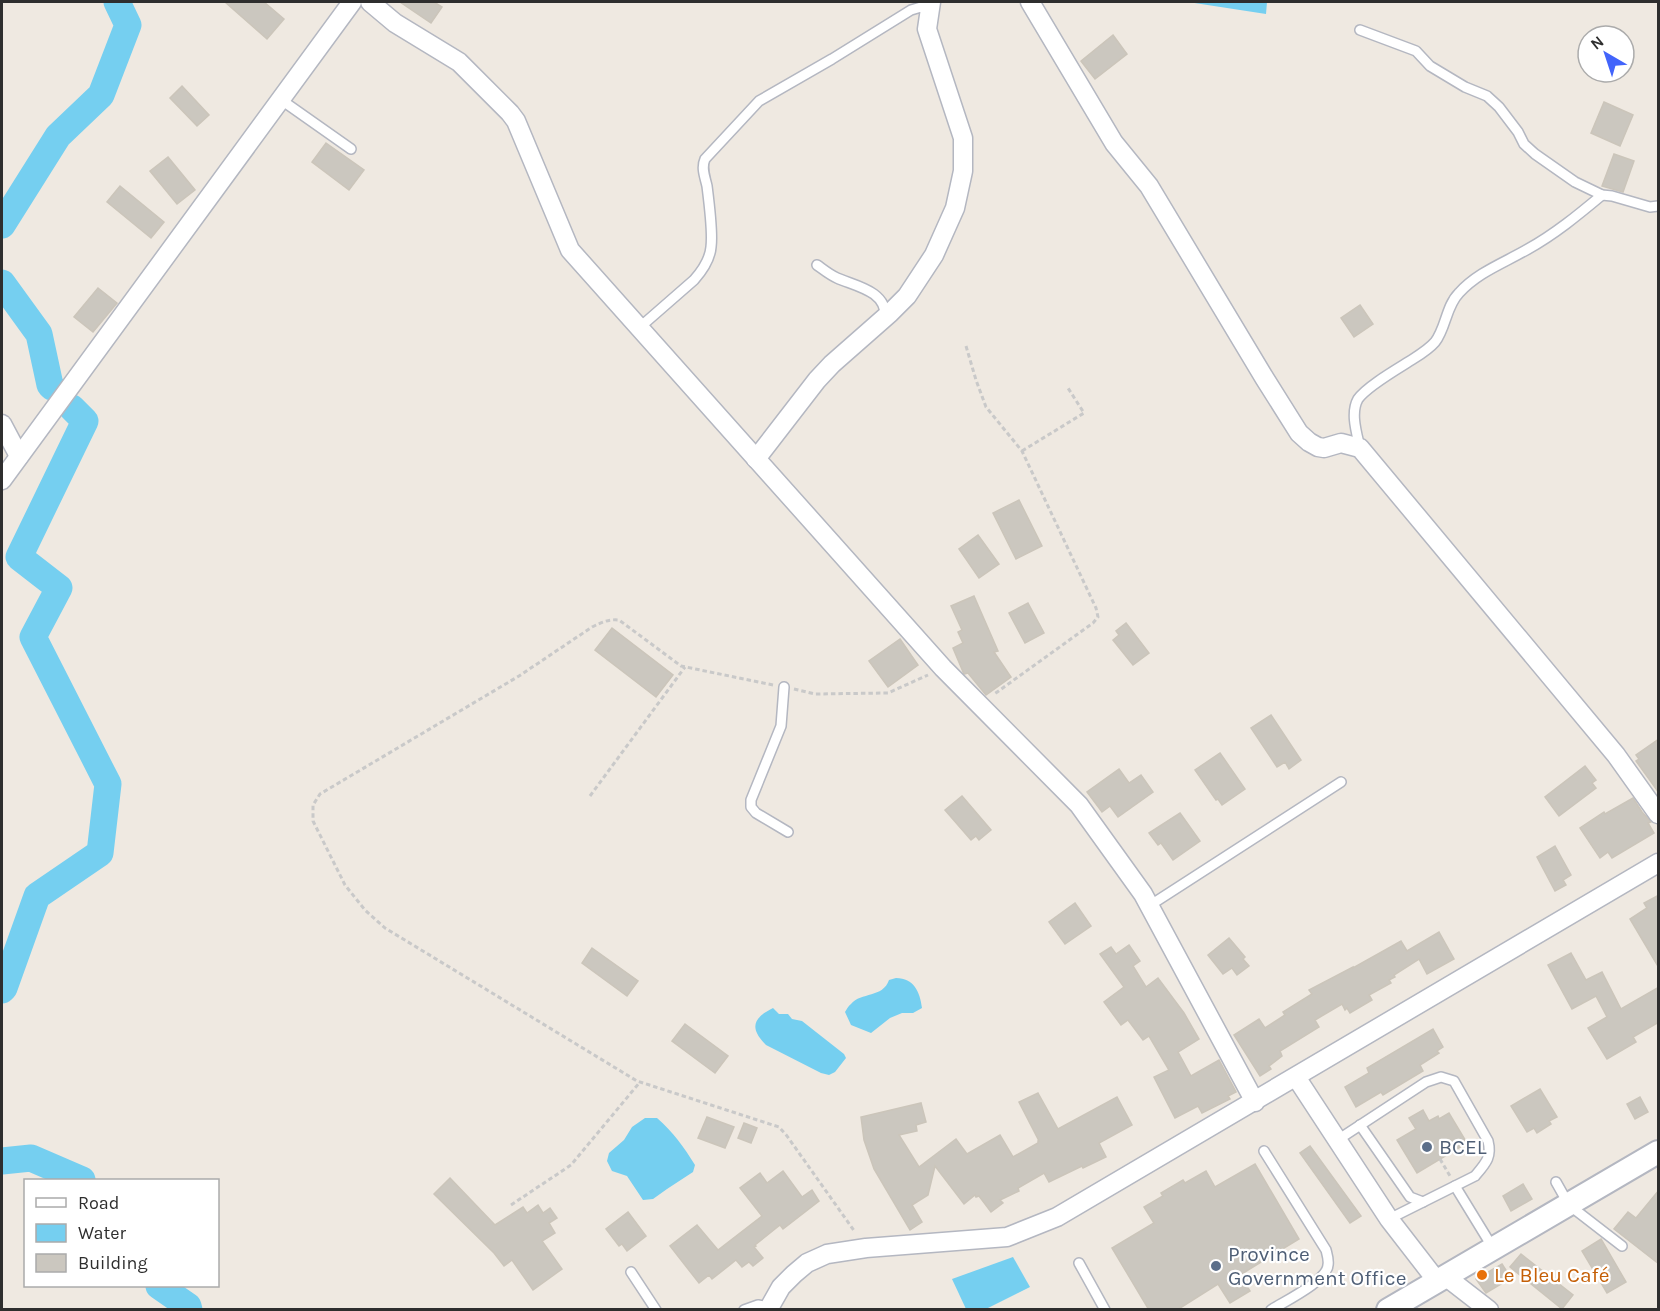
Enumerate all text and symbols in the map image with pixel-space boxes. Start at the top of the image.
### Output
north arrow [1576,24,1636,84]
text: N [1586,32,1607,54]
place label: BCEL [1439,1135,1487,1159]
marker: BCEL [1420,1140,1434,1154]
legend [24,1179,219,1287]
text: Road [78,1192,119,1214]
text: Water [78,1222,126,1244]
place label: Province Government Office [1228,1242,1406,1290]
text: Building [78,1252,148,1274]
marker: Province Government Office [1209,1259,1223,1273]
place label: Le Bleu Café [1494,1263,1609,1287]
marker: Le Bleu Café [1475,1268,1489,1282]

